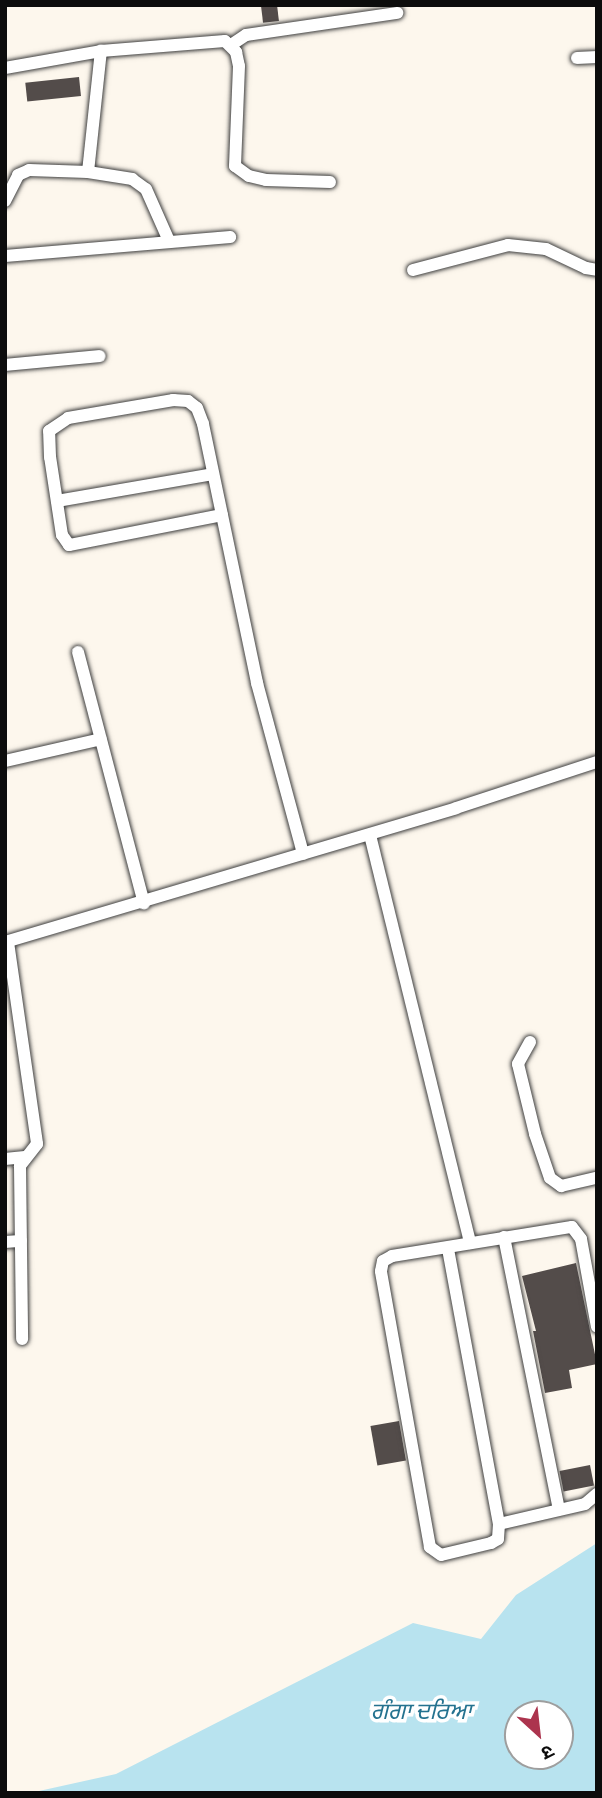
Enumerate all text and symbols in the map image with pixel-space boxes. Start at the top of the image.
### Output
water label: ਗੰਗਾ ਦਰਿਆ [371,1697,471,1725]
north arrow [504,1700,574,1770]
text: उ [538,1740,558,1765]

